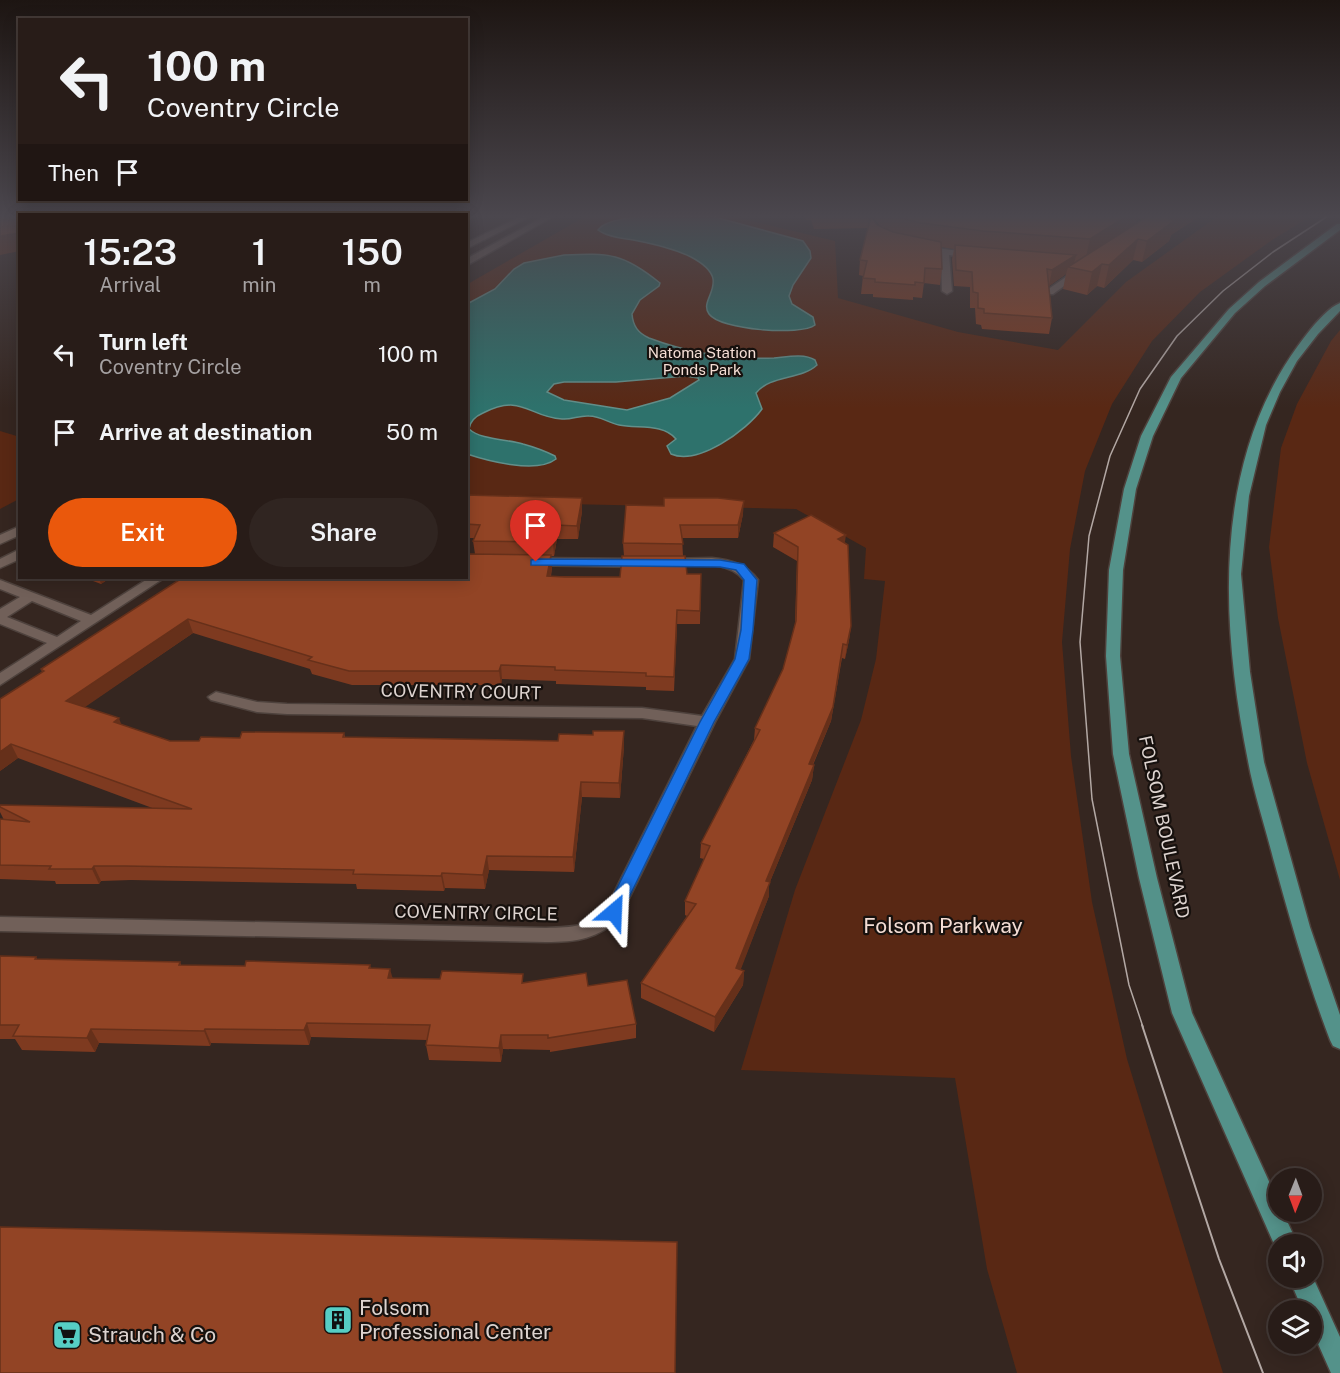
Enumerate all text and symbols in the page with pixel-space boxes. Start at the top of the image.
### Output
text: 100 m [147,41,266,90]
icon: left [48,42,126,120]
text: Coventry Circle [147,91,340,123]
icon: arrive [111,156,144,189]
text: Then [48,160,99,186]
text: 15:23 [83,231,177,273]
text: 1 [252,231,267,273]
text: 150 [341,231,403,273]
text: Arrival [99,273,161,297]
text: min [242,273,276,297]
text: m [363,273,381,297]
text: Turn left [99,329,188,355]
icon: left [48,338,81,371]
text: 100 m [378,341,438,367]
park label: Natoma Station Ponds Park [648,344,756,378]
text: Coventry Circle [99,355,242,379]
icon: arrive [48,416,81,449]
text: Arrive at destination [99,419,312,445]
text: 50 m [386,419,438,445]
button: Exit [48,498,237,567]
button: Share [249,498,438,567]
pin [510,500,561,562]
icon: arrive [519,509,552,542]
street label: COVENTRY COURT [381,680,542,703]
street label: FOLSOM BOULEVARD [1135,733,1194,920]
position arrow [582,880,646,944]
street label: COVENTRY CIRCLE [394,901,558,924]
park label: Folsom Parkway [863,913,1023,938]
north arrow [1268,1168,1322,1222]
map controls [1268,1168,1322,1354]
button: sound [1268,1234,1322,1288]
place label: Folsom Professional Center [359,1295,551,1344]
button: layers [1268,1300,1322,1354]
building icon: Folsom Professional Center [322,1304,354,1336]
supermarket icon: Strauch & Co [51,1319,83,1351]
place label: Strauch & Co [88,1322,216,1347]

